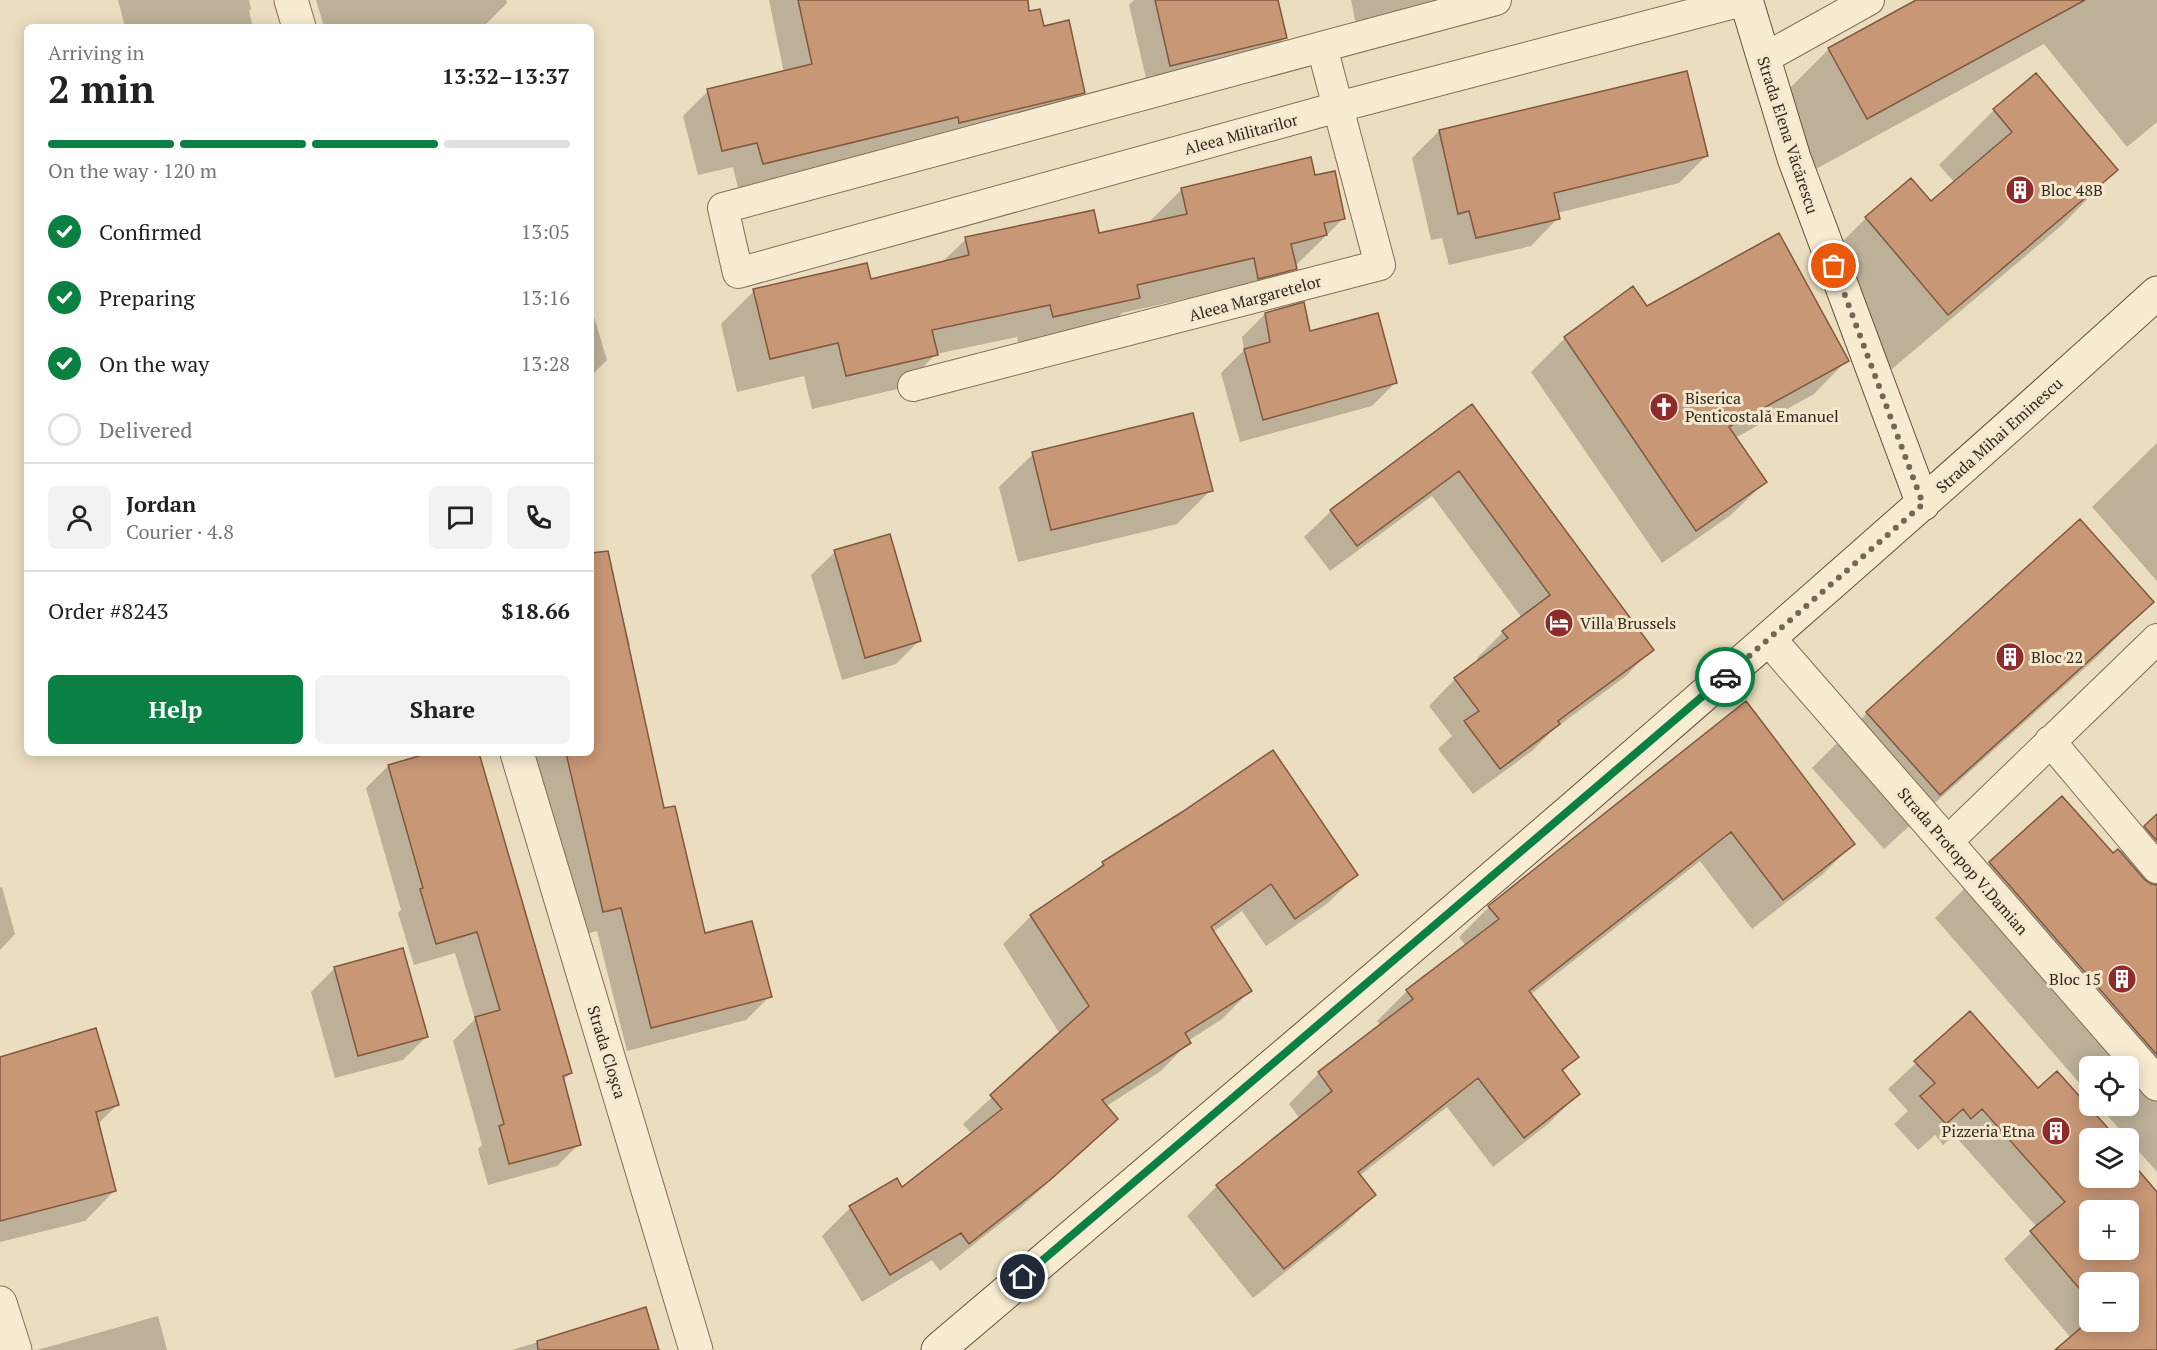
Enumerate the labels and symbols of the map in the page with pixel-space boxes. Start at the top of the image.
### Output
street label: Strada Elena Văcărescu [1752,53,1824,217]
street label: Aleea Militarilor [1182,108,1301,160]
building icon: Bloc 48B [2004,174,2036,206]
place label: Bloc 48B [2041,179,2103,201]
pin [1808,240,1859,291]
street label: Aleea Margaretelor [1186,270,1325,326]
street label: Strada Mihai Eminescu [1931,372,2067,498]
place label: Biserica Penticostală Emanuel [1685,387,1839,427]
church icon: Biserica Penticostală Emanuel [1648,391,1680,423]
hotel icon: Villa Brussels [1543,607,1575,639]
place label: Villa Brussels [1580,612,1676,634]
building icon: Bloc 22 [1994,641,2026,673]
place label: Bloc 22 [2031,646,2083,668]
courier [1695,647,1755,707]
street label: Strada Protopop V.Damian [1893,783,2034,940]
building icon: Bloc 15 [2106,963,2138,995]
place label: Bloc 15 [2049,968,2101,990]
street label: Strada Cloșca [582,1003,632,1101]
building icon: Pizzeria Etna [2040,1115,2072,1147]
place label: Pizzeria Etna [1942,1120,2035,1142]
pin [997,1251,1048,1302]

